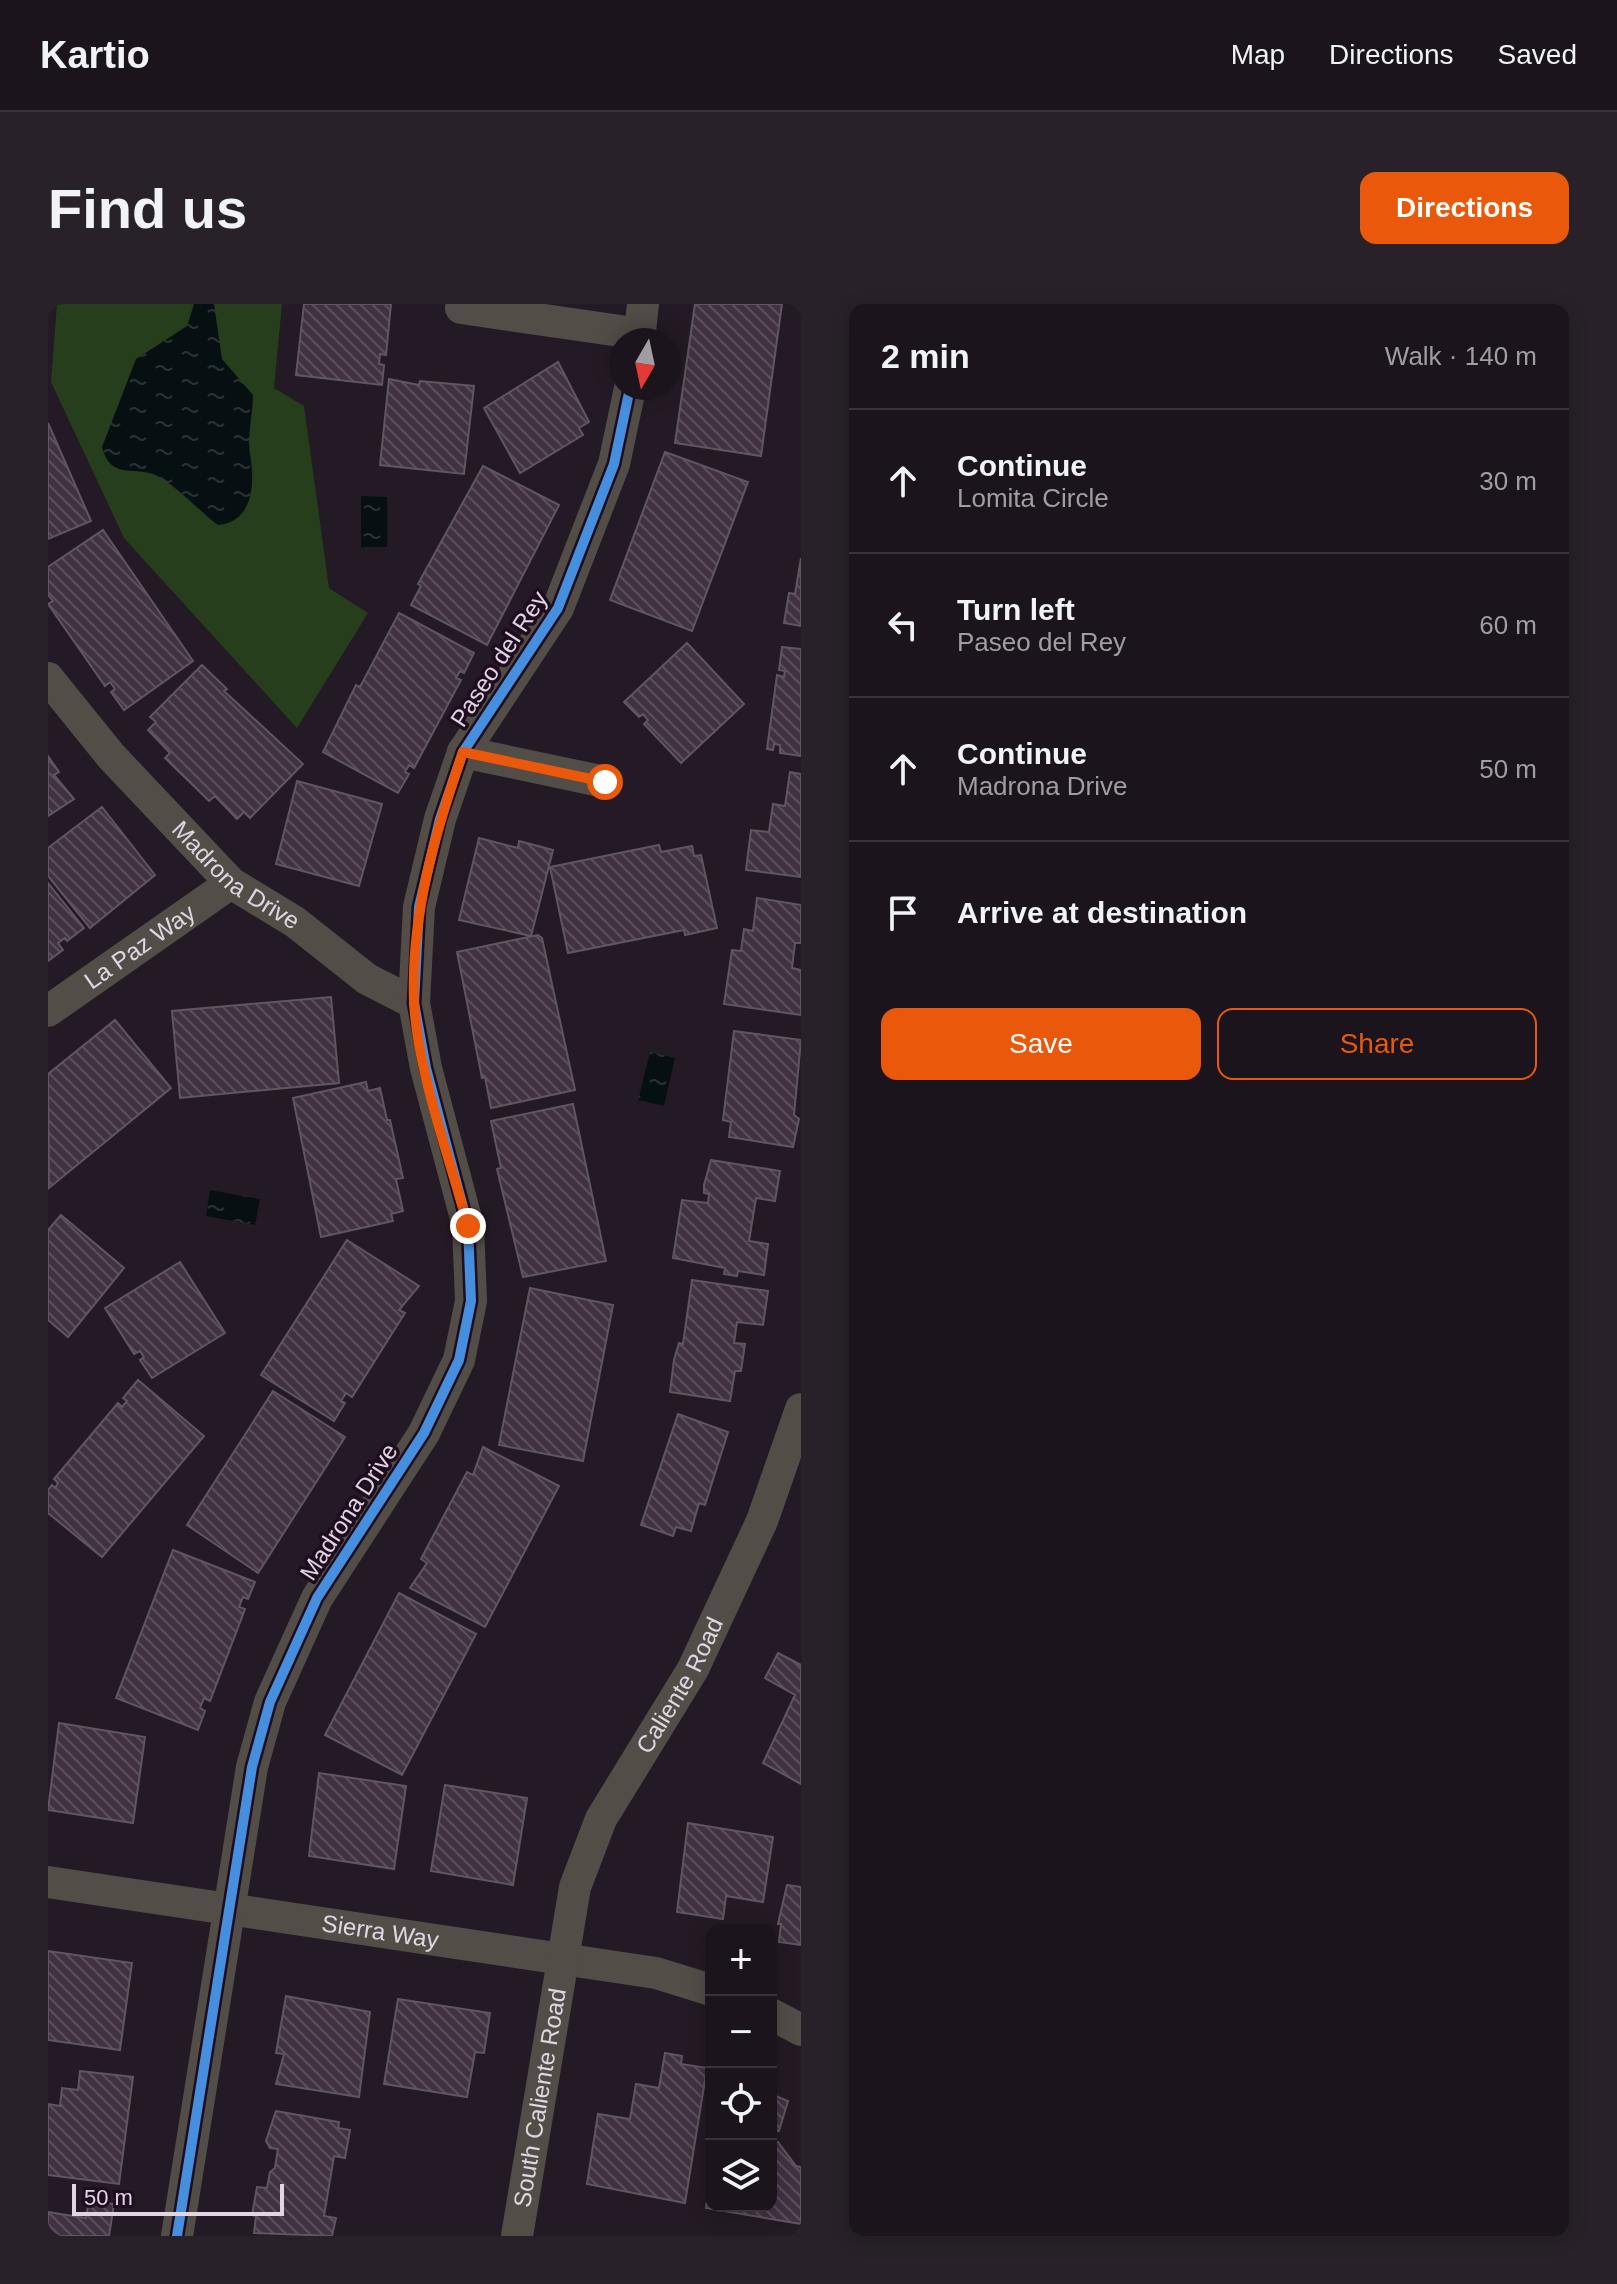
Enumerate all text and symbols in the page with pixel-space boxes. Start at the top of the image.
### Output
text: Kartio [40,34,150,76]
text: Map [1231,39,1285,70]
text: Directions [1329,39,1454,70]
text: Saved [1498,39,1577,70]
button: Directions [1360,172,1569,244]
text: Find us [48,177,247,240]
north arrow [609,328,681,400]
text: 2 min [881,337,970,375]
text: Walk · 140 m [1385,341,1537,371]
text: Continue [957,449,1087,482]
icon: ahead [881,459,925,503]
text: 30 m [1479,466,1537,496]
text: Lomita Circle [957,483,1109,513]
street label: Paseo del Rey [445,586,552,732]
text: Turn left [957,593,1075,626]
icon: left [881,603,925,647]
text: 60 m [1479,610,1537,640]
text: Paseo del Rey [957,627,1126,657]
text: Continue [957,737,1087,770]
icon: ahead [881,747,925,791]
text: 50 m [1479,754,1537,784]
route start [587,764,623,800]
text: Madrona Drive [957,771,1128,801]
street label: Madrona Drive [167,815,305,935]
icon: arrive [881,891,925,935]
text: Arrive at destination [957,896,1247,929]
street label: La Paz Way [79,898,200,994]
button: Save [881,1008,1201,1080]
button: Share [1217,1008,1537,1080]
route end [450,1208,486,1244]
street label: Madrona Drive [294,1438,403,1585]
street label: Caliente Road [631,1613,728,1758]
street label: Sierra Way [320,1909,441,1953]
map controls [705,1924,777,2212]
button: + [705,1924,777,1996]
street label: South Caliente Road [508,1986,571,2209]
button: − [705,1996,777,2068]
button: locate [705,2068,777,2140]
button: layers [705,2140,777,2212]
scale bar [72,2180,284,2216]
text: 50 m [84,2185,133,2210]

